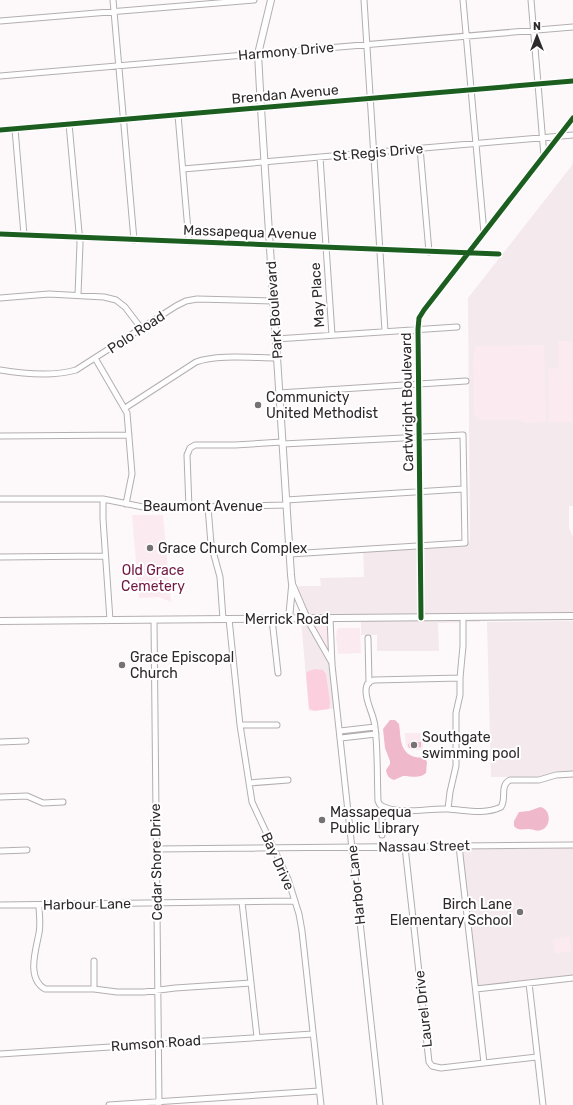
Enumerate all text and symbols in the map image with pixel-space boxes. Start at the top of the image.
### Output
north arrow [517,16,557,56]
text: N [533,20,541,33]
street label: Harmony Drive [237,39,335,64]
street label: Brendan Avenue [231,81,339,108]
street label: St Regis Drive [332,140,424,165]
street label: Massapequa Avenue [183,222,317,243]
street label: Park Boulevard [263,261,286,359]
street label: May Place [307,262,328,328]
street label: Polo Road [104,308,168,357]
street label: Cartwright Boulevard [398,332,417,472]
place label: Communicty United Methodist [266,389,379,422]
marker: Communicty United Methodist [253,400,263,410]
street label: Beaumont Avenue [143,498,263,515]
place label: Grace Church Complex [158,540,308,557]
marker: Grace Church Complex [145,543,155,553]
park label: Old Grace Cemetery [121,562,185,595]
street label: Merrick Road [245,611,329,628]
place label: Grace Episcopal Church [130,649,234,682]
marker: Grace Episcopal Church [117,660,127,670]
place label: Southgate swimming pool [422,729,520,762]
marker: Southgate swimming pool [409,740,419,750]
street label: Cedar Shore Drive [147,803,166,921]
place label: Massapequa Public Library [330,804,420,837]
marker: Massapequa Public Library [317,815,327,825]
street label: Bay Drive [257,830,298,893]
street label: Nassau Street [378,837,471,856]
street label: Harbor Lane [344,844,369,926]
street label: Harbour Lane [43,895,131,914]
place label: Birch Lane Elementary School [390,896,512,929]
marker: Birch Lane Elementary School [515,907,525,917]
street label: Laurel Drive [411,969,436,1048]
street label: Rumson Road [110,1032,202,1055]

